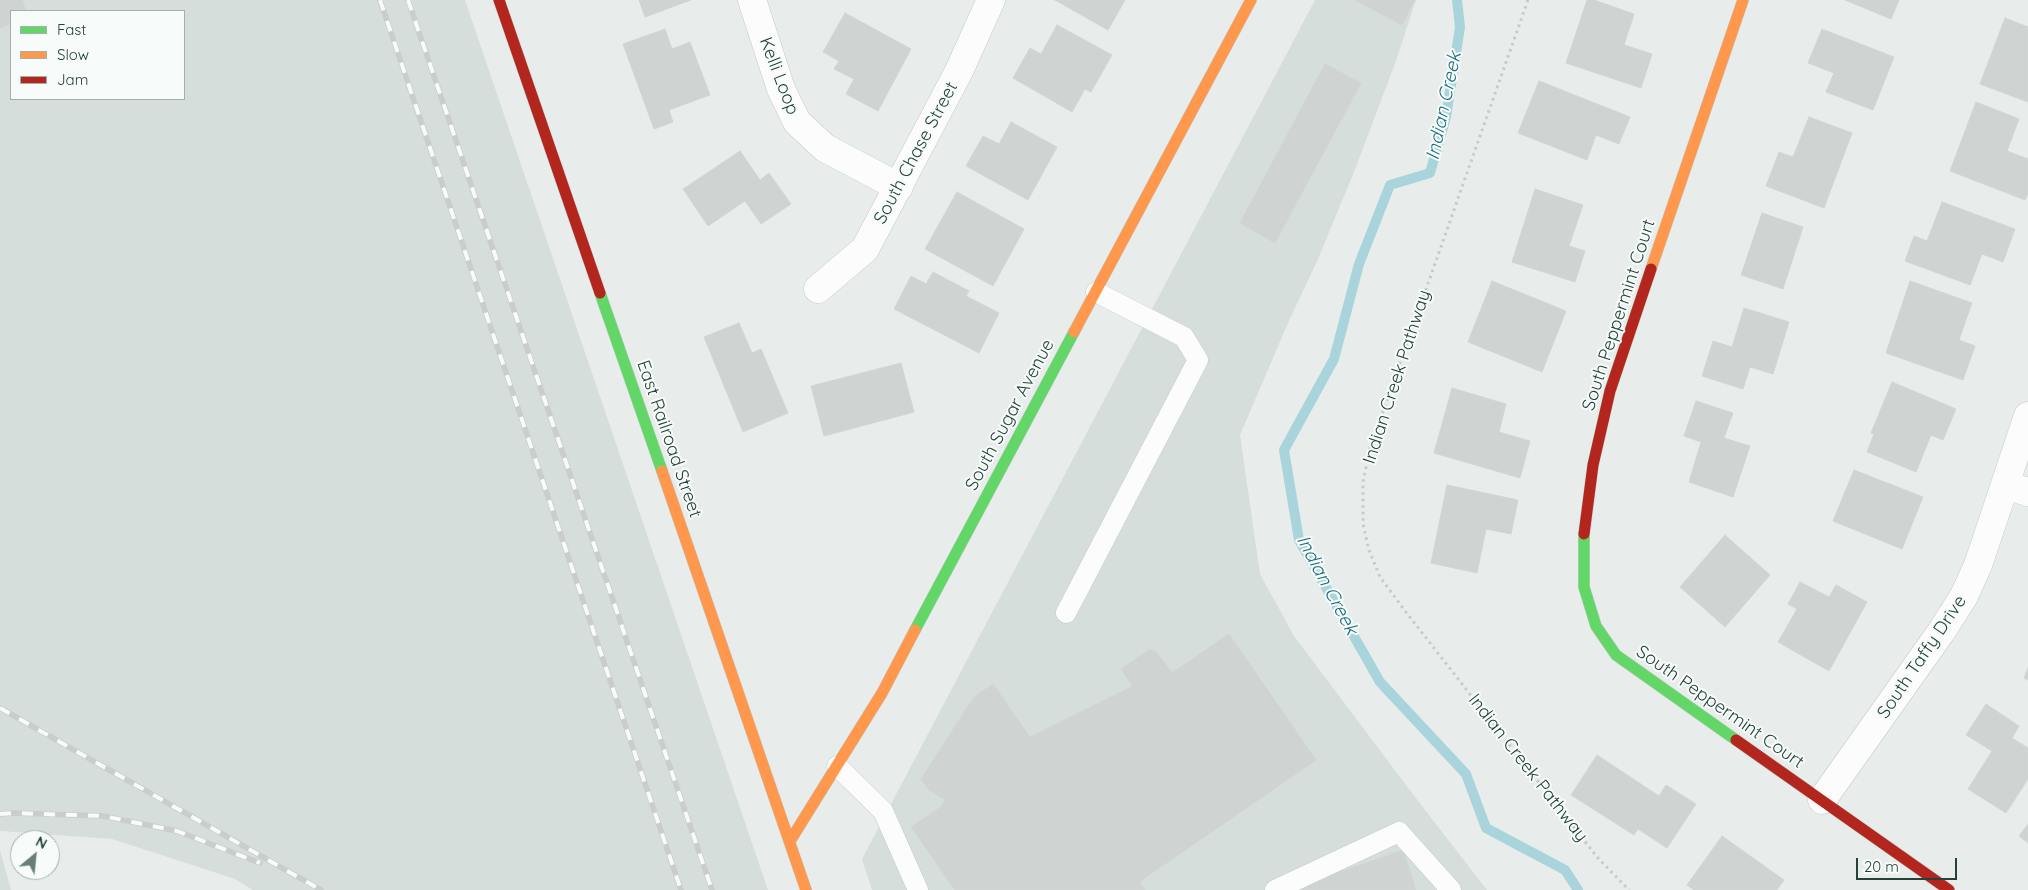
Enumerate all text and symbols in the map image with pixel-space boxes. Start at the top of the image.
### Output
legend [10,10,185,100]
text: Fast [57,20,86,39]
street label: Kelli Loop [754,34,804,118]
text: Slow [57,45,89,64]
water label: Indian Creek [1421,50,1467,162]
text: Jam [57,70,88,89]
street label: South Chase Street [869,78,963,228]
street label: South Peppermint Court [1578,217,1660,413]
street label: Indian Creek Pathway [1359,287,1435,467]
street label: South Sugar Avenue [961,336,1059,494]
street label: East Railroad Street [632,358,706,520]
water label: Indian Creek [1291,531,1363,639]
street label: South Taffy Drive [1873,591,1971,723]
street label: South Peppermint Court [1632,641,1808,773]
street label: Indian Creek Pathway [1464,690,1592,846]
north arrow [10,830,60,880]
text: N [33,832,50,853]
scale bar [1858,848,1959,880]
text: 20 m [1864,857,1899,876]

